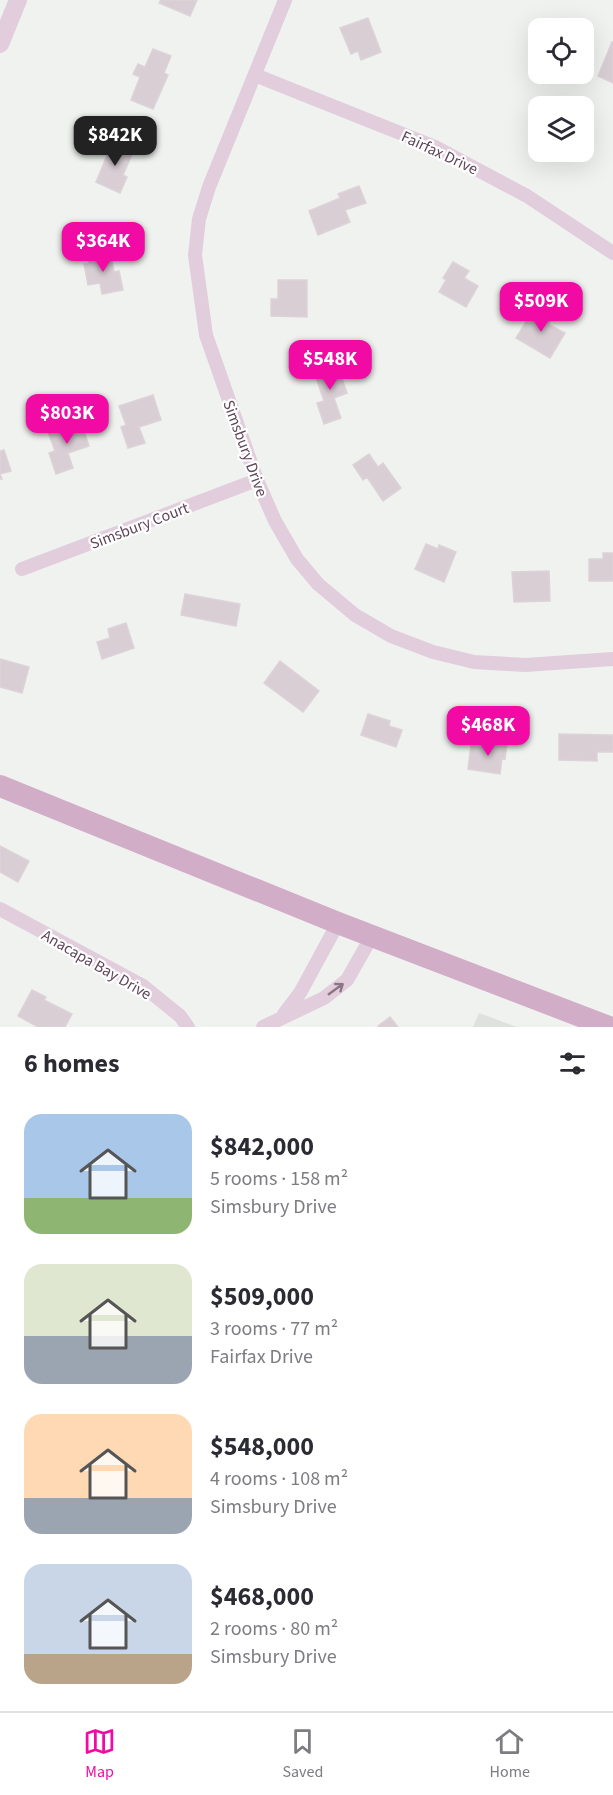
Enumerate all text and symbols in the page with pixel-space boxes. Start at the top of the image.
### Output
map controls [528,18,594,162]
button: locate [528,18,594,84]
button: layers [528,96,594,162]
pin: $842K [73,116,157,167]
text: $842K [88,121,142,149]
street label: Fairfax Drive [398,126,482,180]
pin: $364K [61,222,145,273]
text: $364K [76,227,130,255]
pin: $509K [499,282,583,333]
text: $509K [514,287,568,315]
pin: $548K [288,340,372,391]
text: $548K [303,345,357,373]
pin: $803K [25,394,109,445]
street label: Simsbury Drive [217,397,273,500]
text: $803K [40,399,94,427]
street label: Simsbury Court [87,497,192,555]
pin: $468K [446,706,530,757]
text: $468K [461,711,515,739]
street label: Anacapa Bay Drive [38,924,156,1005]
one-way arrow [327,982,343,995]
text: 6 homes [24,1045,119,1082]
icon: filters [556,1047,589,1080]
text: $842,000 [210,1128,314,1165]
icon: home [72,1138,144,1210]
text: 5 rooms · 158 m² [210,1165,348,1193]
text: Simsbury Drive [210,1193,337,1221]
text: $509,000 [210,1278,314,1315]
icon: home [72,1288,144,1360]
text: 3 rooms · 77 m² [210,1315,338,1343]
text: Fairfax Drive [210,1343,313,1371]
text: $548,000 [210,1428,314,1465]
icon: home [72,1438,144,1510]
text: 4 rooms · 108 m² [210,1465,348,1493]
text: Simsbury Drive [210,1493,337,1521]
text: $468,000 [210,1578,314,1615]
icon: home [72,1588,144,1660]
text: 2 rooms · 80 m² [210,1615,338,1643]
text: Simsbury Drive [210,1643,337,1671]
tab: Map [83,1725,116,1783]
tab: Saved [282,1725,323,1783]
tab: Home [490,1725,530,1783]

